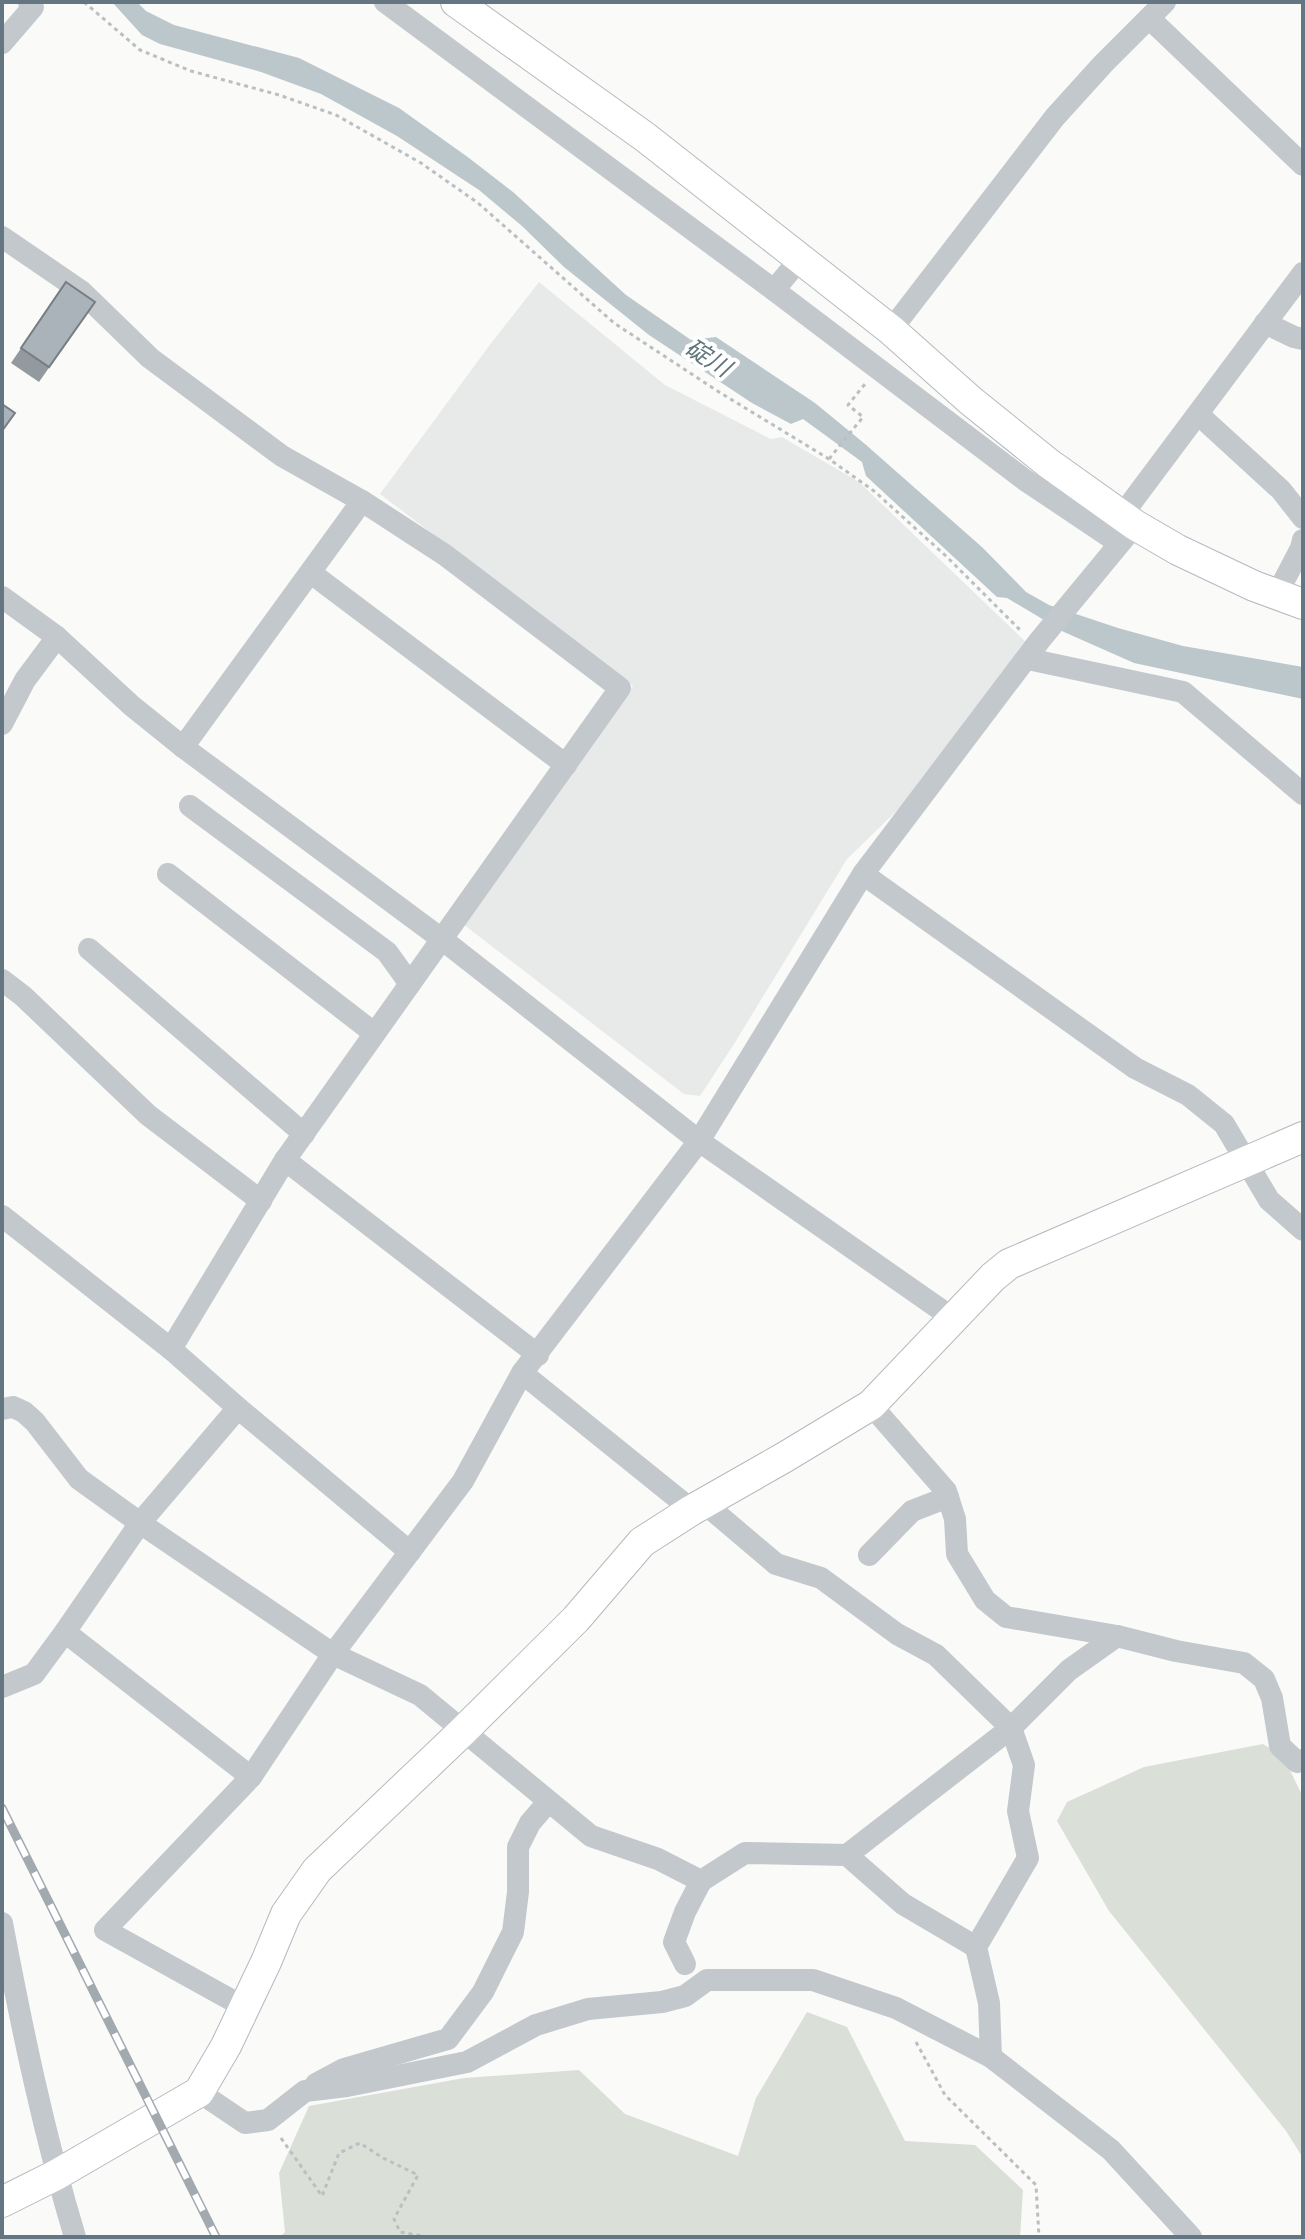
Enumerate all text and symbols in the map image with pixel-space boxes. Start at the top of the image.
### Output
water label: 碇川 [679,331,740,386]

